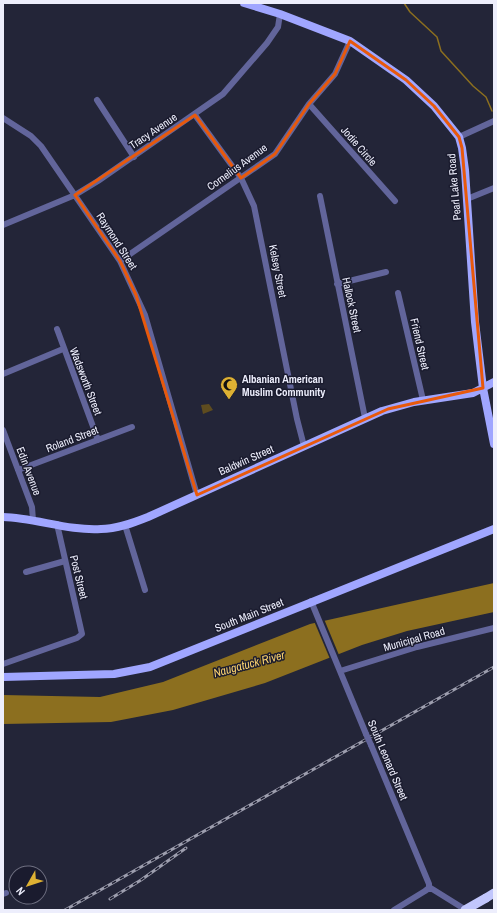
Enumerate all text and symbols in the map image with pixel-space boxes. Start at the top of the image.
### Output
street label: Tracy Avenue [126,110,180,152]
street label: Jodie Circle [338,123,380,169]
street label: Cornelius Avenue [204,140,270,194]
street label: Pearl Lake Road [444,153,464,221]
street label: Raymond Street [93,210,141,273]
street label: Kelsey Street [266,243,290,299]
street label: Hallock Street [339,276,365,334]
street label: Friend Street [407,317,433,372]
street label: Wadsworth Street [67,345,105,417]
place label: Albanian American Muslim Community [242,372,325,399]
mosque icon: Albanian American Muslim Community [219,375,239,400]
street label: Roland Street [44,422,101,455]
street label: Baldwin Street [216,441,276,478]
street label: Edin Avenue [13,445,45,497]
street label: Post Street [67,554,91,601]
street label: South Main Street [213,595,286,635]
street label: Municipal Road [382,624,446,654]
water label: Naugatuck River [212,647,287,681]
street label: South Leonard Street [365,718,411,803]
north arrow [8,865,48,905]
text: N [13,884,28,898]

